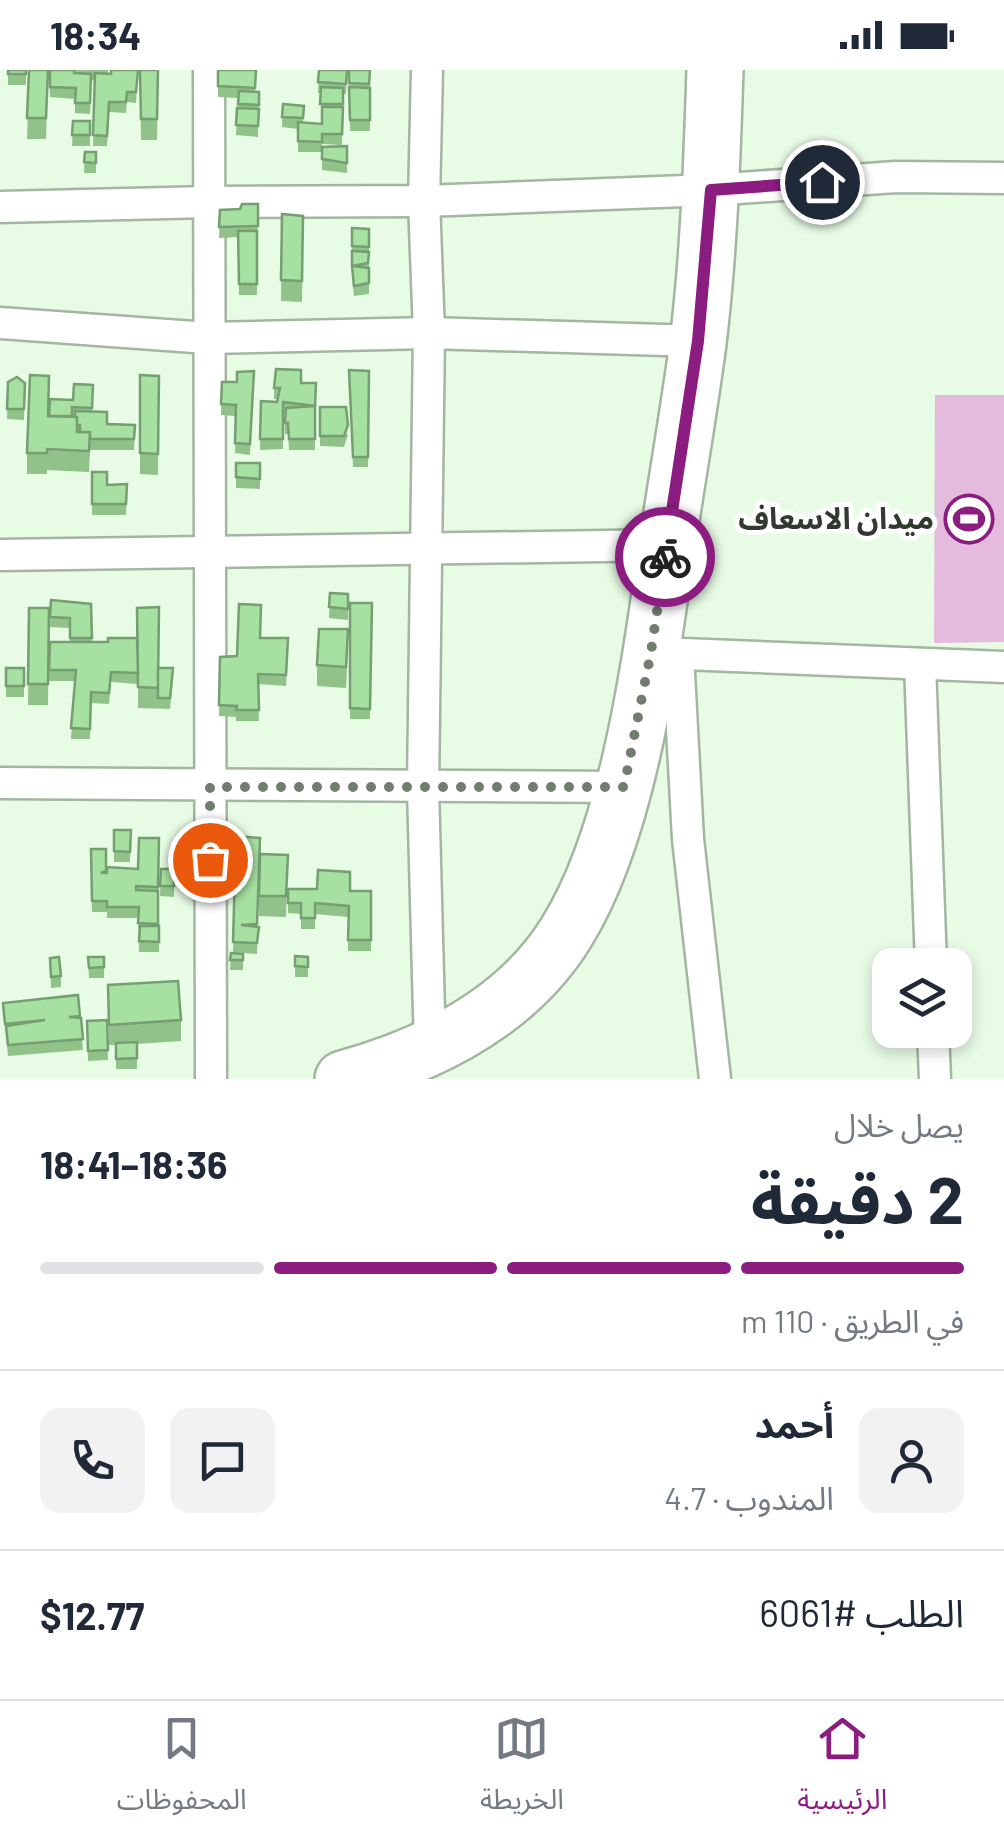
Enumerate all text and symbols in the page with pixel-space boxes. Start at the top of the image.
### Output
text: 18:34 [50,12,141,58]
pin [780,140,865,225]
icon: home [795,155,850,210]
sports icon: ميدان الاسعاف [943,493,995,545]
place label: ميدان الاسعاف [738,499,934,536]
courier [615,507,715,607]
icon: bike [638,530,693,585]
pin [168,818,253,903]
icon: bag [183,833,238,888]
map controls [872,948,972,1048]
button: layers [872,948,972,1048]
text: يصل خلال [834,1105,964,1143]
text: 18:36–18:41 [40,1141,228,1187]
text: 2 دقيقة [751,1159,964,1237]
text: في الطريق · 110 m [741,1301,964,1339]
text: أحمد [754,1400,834,1446]
button: phone [40,1408,145,1513]
button: chat [170,1408,275,1513]
button: person [859,1408,964,1513]
text: المندوب · 4.7 [664,1478,834,1516]
text: الطلب #6061 [759,1589,964,1635]
text: $12.77 [40,1592,144,1638]
tab: المحفوظات [117,1711,247,1830]
tab: الخريطة [480,1711,564,1830]
tab: الرئيسية [797,1711,887,1830]

